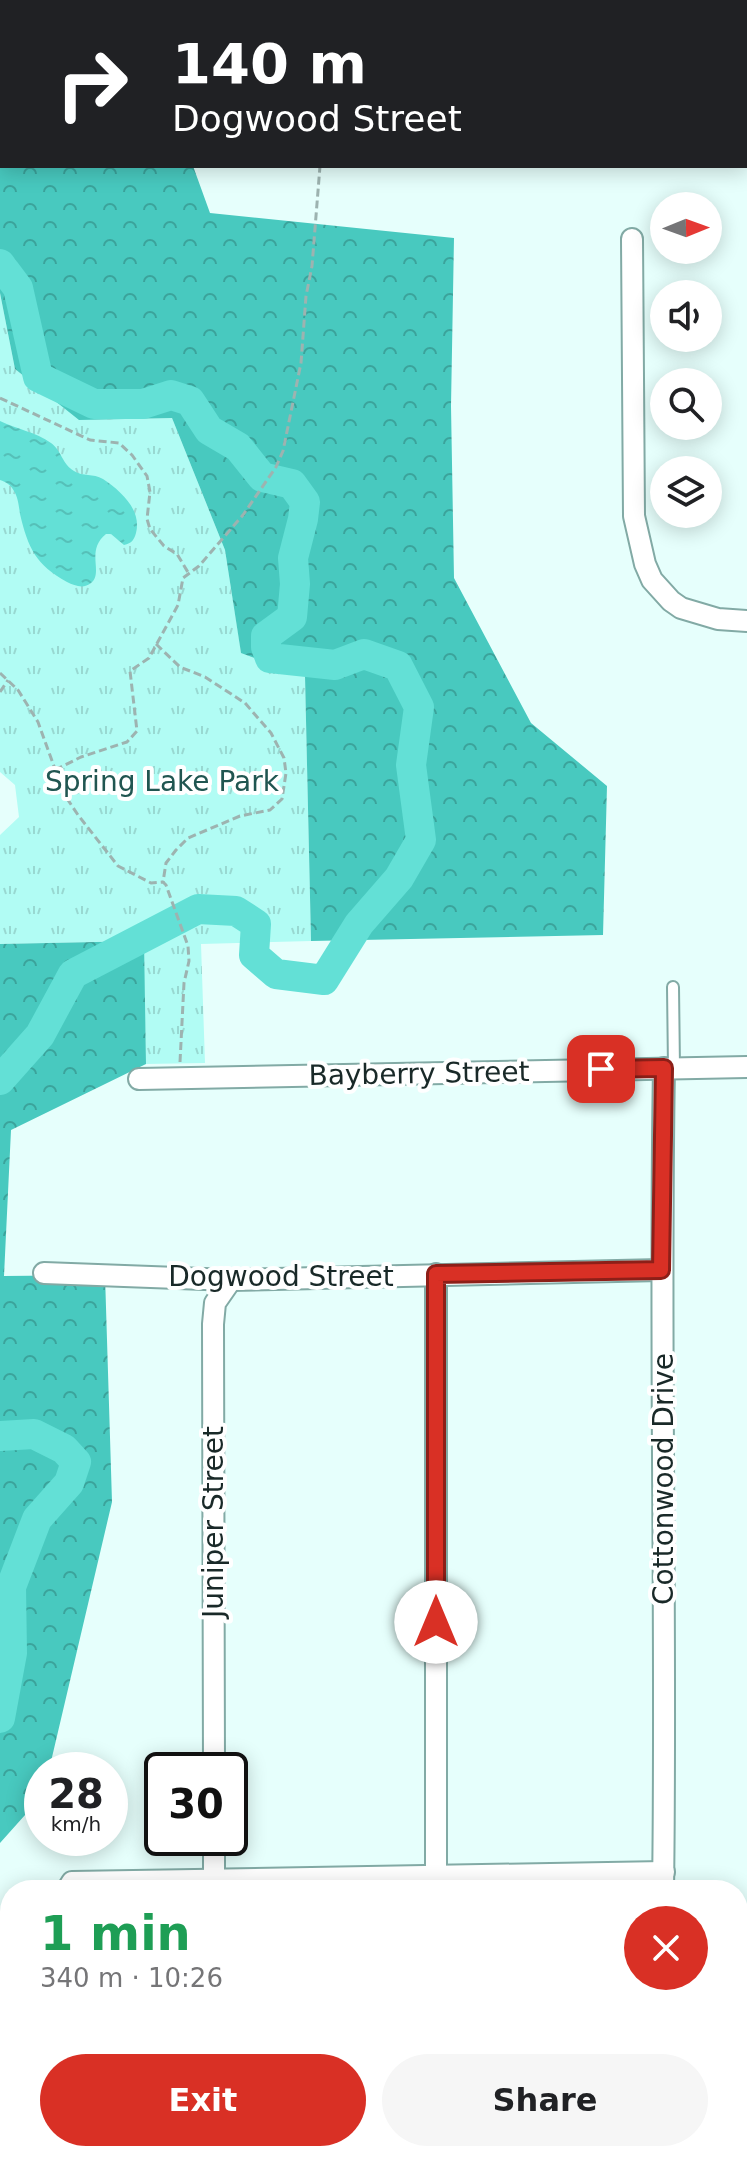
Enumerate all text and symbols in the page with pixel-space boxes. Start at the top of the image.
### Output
text: 140 m [172,31,367,96]
icon: right [40,32,144,136]
text: Dogwood Street [172,98,462,139]
north arrow [650,192,722,264]
map controls [650,192,722,528]
button: sound [650,280,722,352]
button: search [650,368,722,440]
button: layers [650,456,722,528]
park label: Spring Lake Park [45,765,280,798]
pin [567,1035,635,1103]
icon: arrive [579,1047,623,1091]
street label: Bayberry Street [308,1055,530,1092]
street label: Dogwood Street [168,1260,394,1293]
street label: Cottonwood Drive [647,1353,680,1605]
street label: Juniper Street [197,1426,230,1620]
position arrow [394,1580,478,1664]
speed limit sign: 30 [144,1752,248,1856]
text: 28 [48,1771,104,1817]
text: km/h [51,1812,101,1836]
text: 1 min [40,1905,191,1961]
button: close [624,1906,708,1990]
text: 340 m · 10:26 [40,1963,223,1993]
button: Exit [40,2054,366,2146]
button: Share [382,2054,708,2146]

